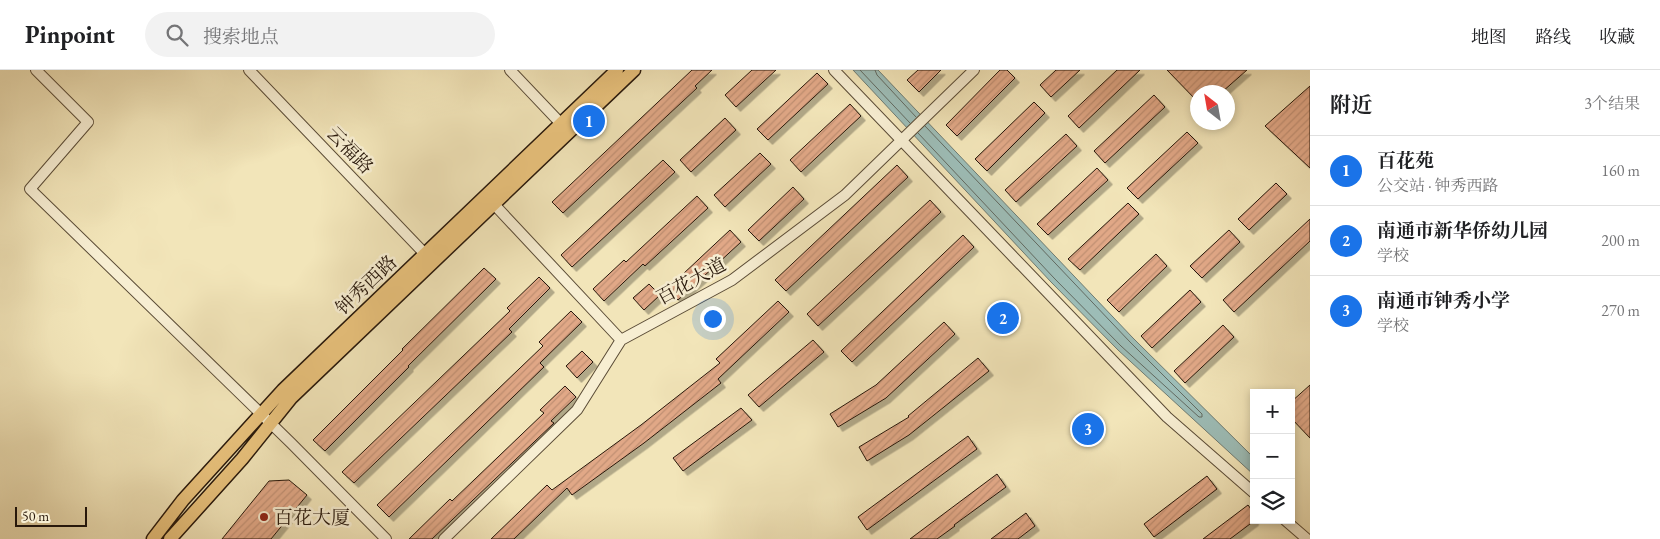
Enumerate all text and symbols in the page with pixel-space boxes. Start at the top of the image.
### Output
search box [145,12,495,57]
text: Pinpoint [25,19,115,50]
icon: search [163,21,191,49]
text: 搜索地点 [203,24,279,49]
text: 地图 [1471,25,1507,48]
text: 路线 [1535,25,1571,48]
text: 收藏 [1599,25,1635,48]
north arrow [1190,85,1235,130]
text: 附近 [1330,91,1372,118]
text: 3个结果 [1584,93,1640,114]
pin: 1 [573,102,605,140]
street label: 云福路 [321,121,379,179]
text: 百花苑 [1377,148,1434,173]
text: 1 [1342,160,1350,181]
text: 160 m [1601,160,1640,181]
text: 公交站 · 钟秀西路 [1377,175,1499,196]
text: 南通市新华侨幼儿园 [1377,218,1548,243]
text: 2 [1342,230,1350,251]
text: 200 m [1601,230,1640,251]
text: 学校 [1377,245,1409,266]
street label: 钟秀西路 [330,250,402,320]
street label: 百花大道 [652,252,730,310]
text: 南通市钟秀小学 [1377,288,1510,313]
pin: 2 [987,299,1019,337]
text: 3 [1342,300,1350,321]
text: 270 m [1601,300,1640,321]
your location [700,306,726,332]
text: 学校 [1377,315,1409,336]
map controls [1250,389,1295,524]
button: + [1250,389,1295,434]
pin: 3 [1072,410,1104,448]
button: − [1250,434,1295,479]
button: layers [1250,479,1295,524]
scale bar [15,504,88,527]
place label: 百花大厦 [274,505,350,530]
text: 50 m [22,507,49,525]
marker: 百花大厦 [258,511,270,523]

